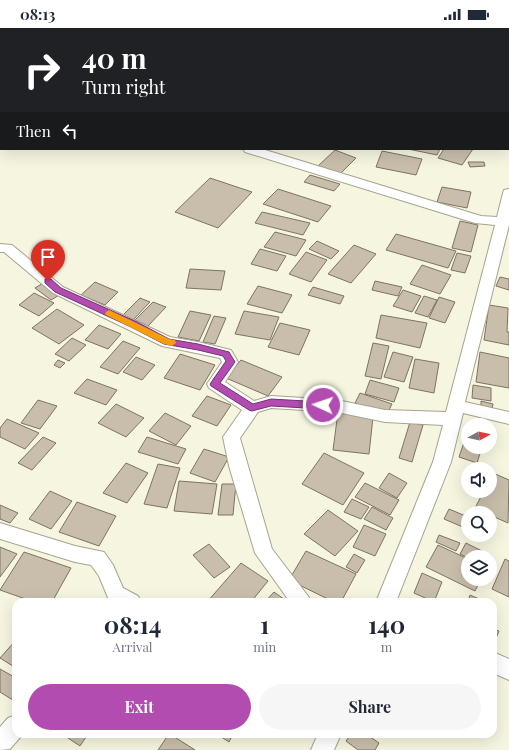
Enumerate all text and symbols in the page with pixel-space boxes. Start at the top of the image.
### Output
text: 08:13 [20,4,55,24]
text: 40 m [82,39,147,76]
icon: right [16,44,68,96]
text: Turn right [82,75,165,99]
icon: left [59,120,81,142]
text: Then [16,121,51,141]
pin [31,240,65,281]
icon: arrive [37,246,59,268]
position arrow [302,384,344,426]
north arrow [461,418,497,454]
map controls [461,418,497,586]
button: sound [461,462,497,498]
button: search [461,506,497,542]
button: layers [461,550,497,586]
text: 08:14 [104,608,161,640]
text: 1 [260,608,269,640]
text: 140 [368,608,405,640]
text: Arrival [113,638,153,655]
text: min [253,638,276,655]
text: m [381,638,392,655]
button: Exit [28,684,251,730]
button: Share [259,684,481,730]

